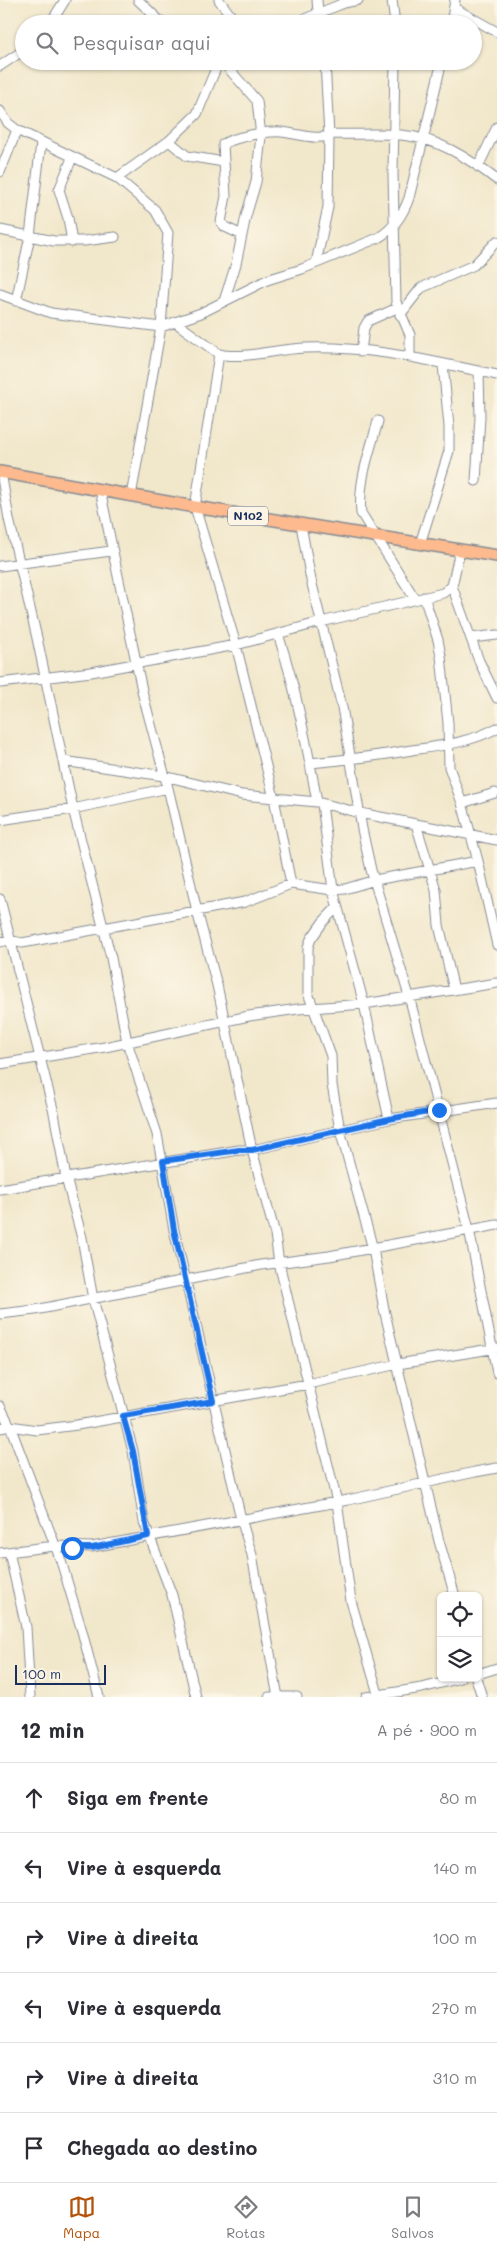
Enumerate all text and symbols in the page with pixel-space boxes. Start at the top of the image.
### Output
search box [15,15,482,70]
icon: search [33,29,61,57]
text: Pesquisar aqui [73,30,211,55]
road number: N102 [228,506,268,526]
route end [428,1099,451,1122]
route start [61,1537,84,1560]
map controls [437,1592,482,1682]
button: locate [437,1592,482,1637]
button: layers [437,1637,482,1682]
scale bar [15,1662,106,1685]
text: 100 m [22,1664,61,1683]
text: 12 min [20,1716,84,1743]
text: A pé · 900 m [377,1719,477,1740]
icon: ahead [20,1784,48,1812]
text: Siga em frente [67,1785,208,1810]
text: 80 m [440,1787,477,1808]
icon: left [20,1854,48,1882]
text: Vire à esquerda [67,1855,222,1880]
text: 140 m [433,1857,477,1878]
icon: right [20,1924,48,1952]
text: Vire à direita [67,1925,199,1950]
text: 100 m [432,1927,477,1948]
icon: left [20,1994,48,2022]
text: Vire à esquerda [67,1995,222,2020]
text: 270 m [431,1997,477,2018]
icon: right [20,2064,48,2092]
text: Vire à direita [67,2065,199,2090]
text: 310 m [433,2067,477,2088]
icon: arrive [20,2134,48,2162]
text: Chegada ao destino [67,2135,257,2160]
tab: Mapa [63,2193,100,2242]
tab: Rotas [226,2193,265,2242]
tab: Salvos [391,2193,434,2242]

